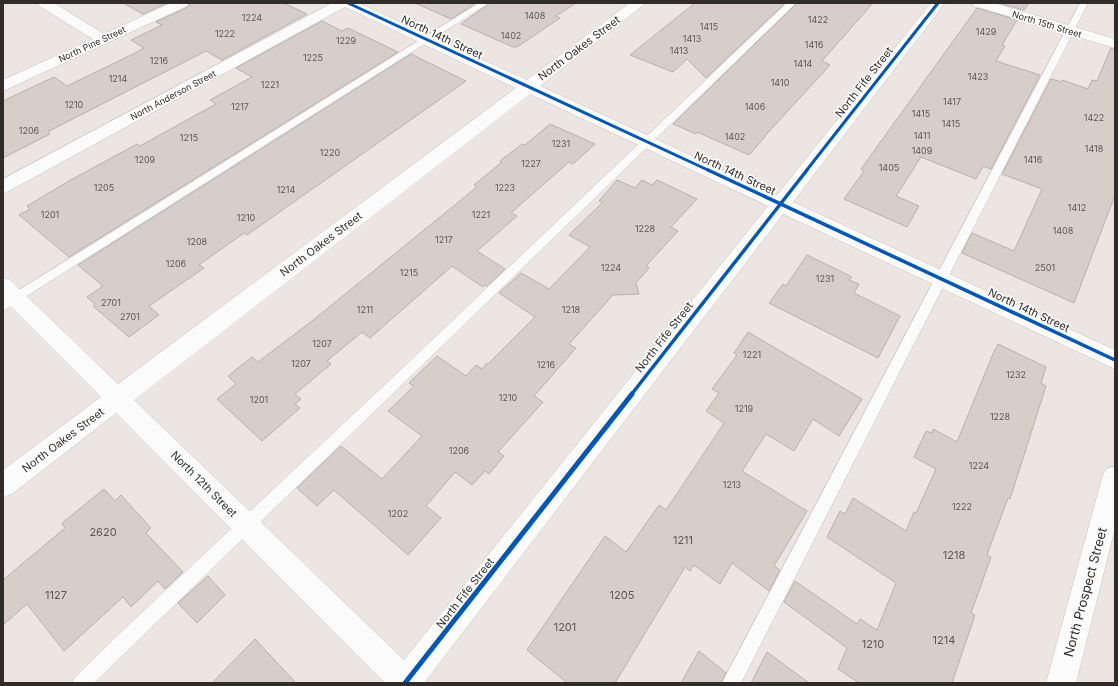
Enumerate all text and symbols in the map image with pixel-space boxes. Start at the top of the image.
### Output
street label: North 15th Street [1011,8,1083,40]
house number: 1408 [525,10,546,21]
house number: 1224 [242,12,262,23]
street label: North 14th Street [399,12,485,62]
street label: North Oakes Street [535,12,623,83]
house number: 1422 [808,14,828,25]
house number: 1415 [700,21,718,32]
street label: North Pine Street [57,24,127,64]
house number: 1429 [976,26,997,37]
house number: 1222 [215,28,235,39]
house number: 1402 [501,30,521,41]
house number: 1413 [683,33,702,44]
house number: 1229 [336,35,357,46]
house number: 1416 [805,39,824,50]
street label: North Fife Street [832,44,896,120]
house number: 1413 [670,45,689,56]
house number: 1225 [303,52,323,63]
house number: 1216 [150,55,169,66]
house number: 1414 [794,58,813,69]
street label: North Anderson Street [128,68,218,122]
house number: 1423 [968,71,989,82]
house number: 1214 [109,73,127,84]
house number: 1410 [771,77,790,88]
house number: 1221 [261,79,279,90]
house number: 1417 [943,96,961,107]
house number: 1210 [65,99,84,110]
house number: 1217 [231,101,249,112]
house number: 1406 [745,101,766,112]
house number: 1415 [912,108,930,119]
house number: 1422 [1084,112,1104,123]
house number: 1415 [942,118,960,129]
house number: 1206 [19,125,40,136]
house number: 1411 [914,130,930,141]
house number: 1402 [725,131,745,142]
house number: 1215 [180,132,198,143]
house number: 1231 [552,138,570,149]
house number: 1418 [1085,143,1104,154]
house number: 1409 [912,145,933,156]
house number: 1220 [320,147,340,158]
street label: North 14th Street [692,148,778,198]
house number: 1209 [135,154,156,165]
house number: 1416 [1024,154,1043,165]
house number: 1227 [521,158,541,169]
house number: 1405 [879,162,899,173]
house number: 1205 [94,182,114,193]
house number: 1223 [495,182,516,193]
house number: 1214 [277,184,295,195]
house number: 1412 [1068,202,1086,213]
street label: North Oakes Street [277,208,365,279]
house number: 1201 [41,209,59,220]
house number: 1221 [472,209,490,220]
house number: 1210 [237,212,256,223]
house number: 1228 [635,223,656,234]
house number: 1408 [1053,225,1074,236]
house number: 1217 [435,234,453,245]
house number: 1208 [187,236,208,247]
house number: 1206 [166,258,187,269]
house number: 1224 [601,262,621,273]
house number: 2501 [1035,262,1055,273]
house number: 1215 [400,267,418,278]
house number: 1231 [816,273,834,284]
street label: North 14th Street [986,285,1072,335]
house number: 2701 [101,297,121,308]
street label: North Fife Street [632,299,696,375]
house number: 1211 [357,304,373,315]
house number: 1218 [562,304,581,315]
house number: 2701 [120,311,140,322]
house number: 1207 [312,338,332,349]
house number: 1221 [743,349,761,360]
house number: 1207 [291,358,311,369]
house number: 1216 [537,359,556,370]
house number: 1232 [1006,369,1026,380]
house number: 1210 [499,392,518,403]
house number: 1201 [250,394,268,405]
house number: 1219 [735,403,754,414]
street label: North Oakes Street [19,404,107,475]
house number: 1228 [990,411,1011,422]
house number: 1206 [449,445,470,456]
street label: North 12th Street [168,448,240,520]
house number: 1224 [969,460,989,471]
house number: 1213 [723,479,742,490]
house number: 1222 [952,501,972,512]
house number: 1202 [388,508,408,519]
house number: 2620 [89,525,117,539]
street label: North Prospect Street [1060,525,1110,659]
house number: 1211 [673,533,693,547]
house number: 1218 [943,548,965,562]
street label: North Fife Street [433,555,497,631]
house number: 1127 [45,588,67,602]
house number: 1205 [610,588,635,602]
house number: 1201 [554,620,576,634]
house number: 1214 [933,633,955,647]
house number: 1210 [862,637,884,651]

